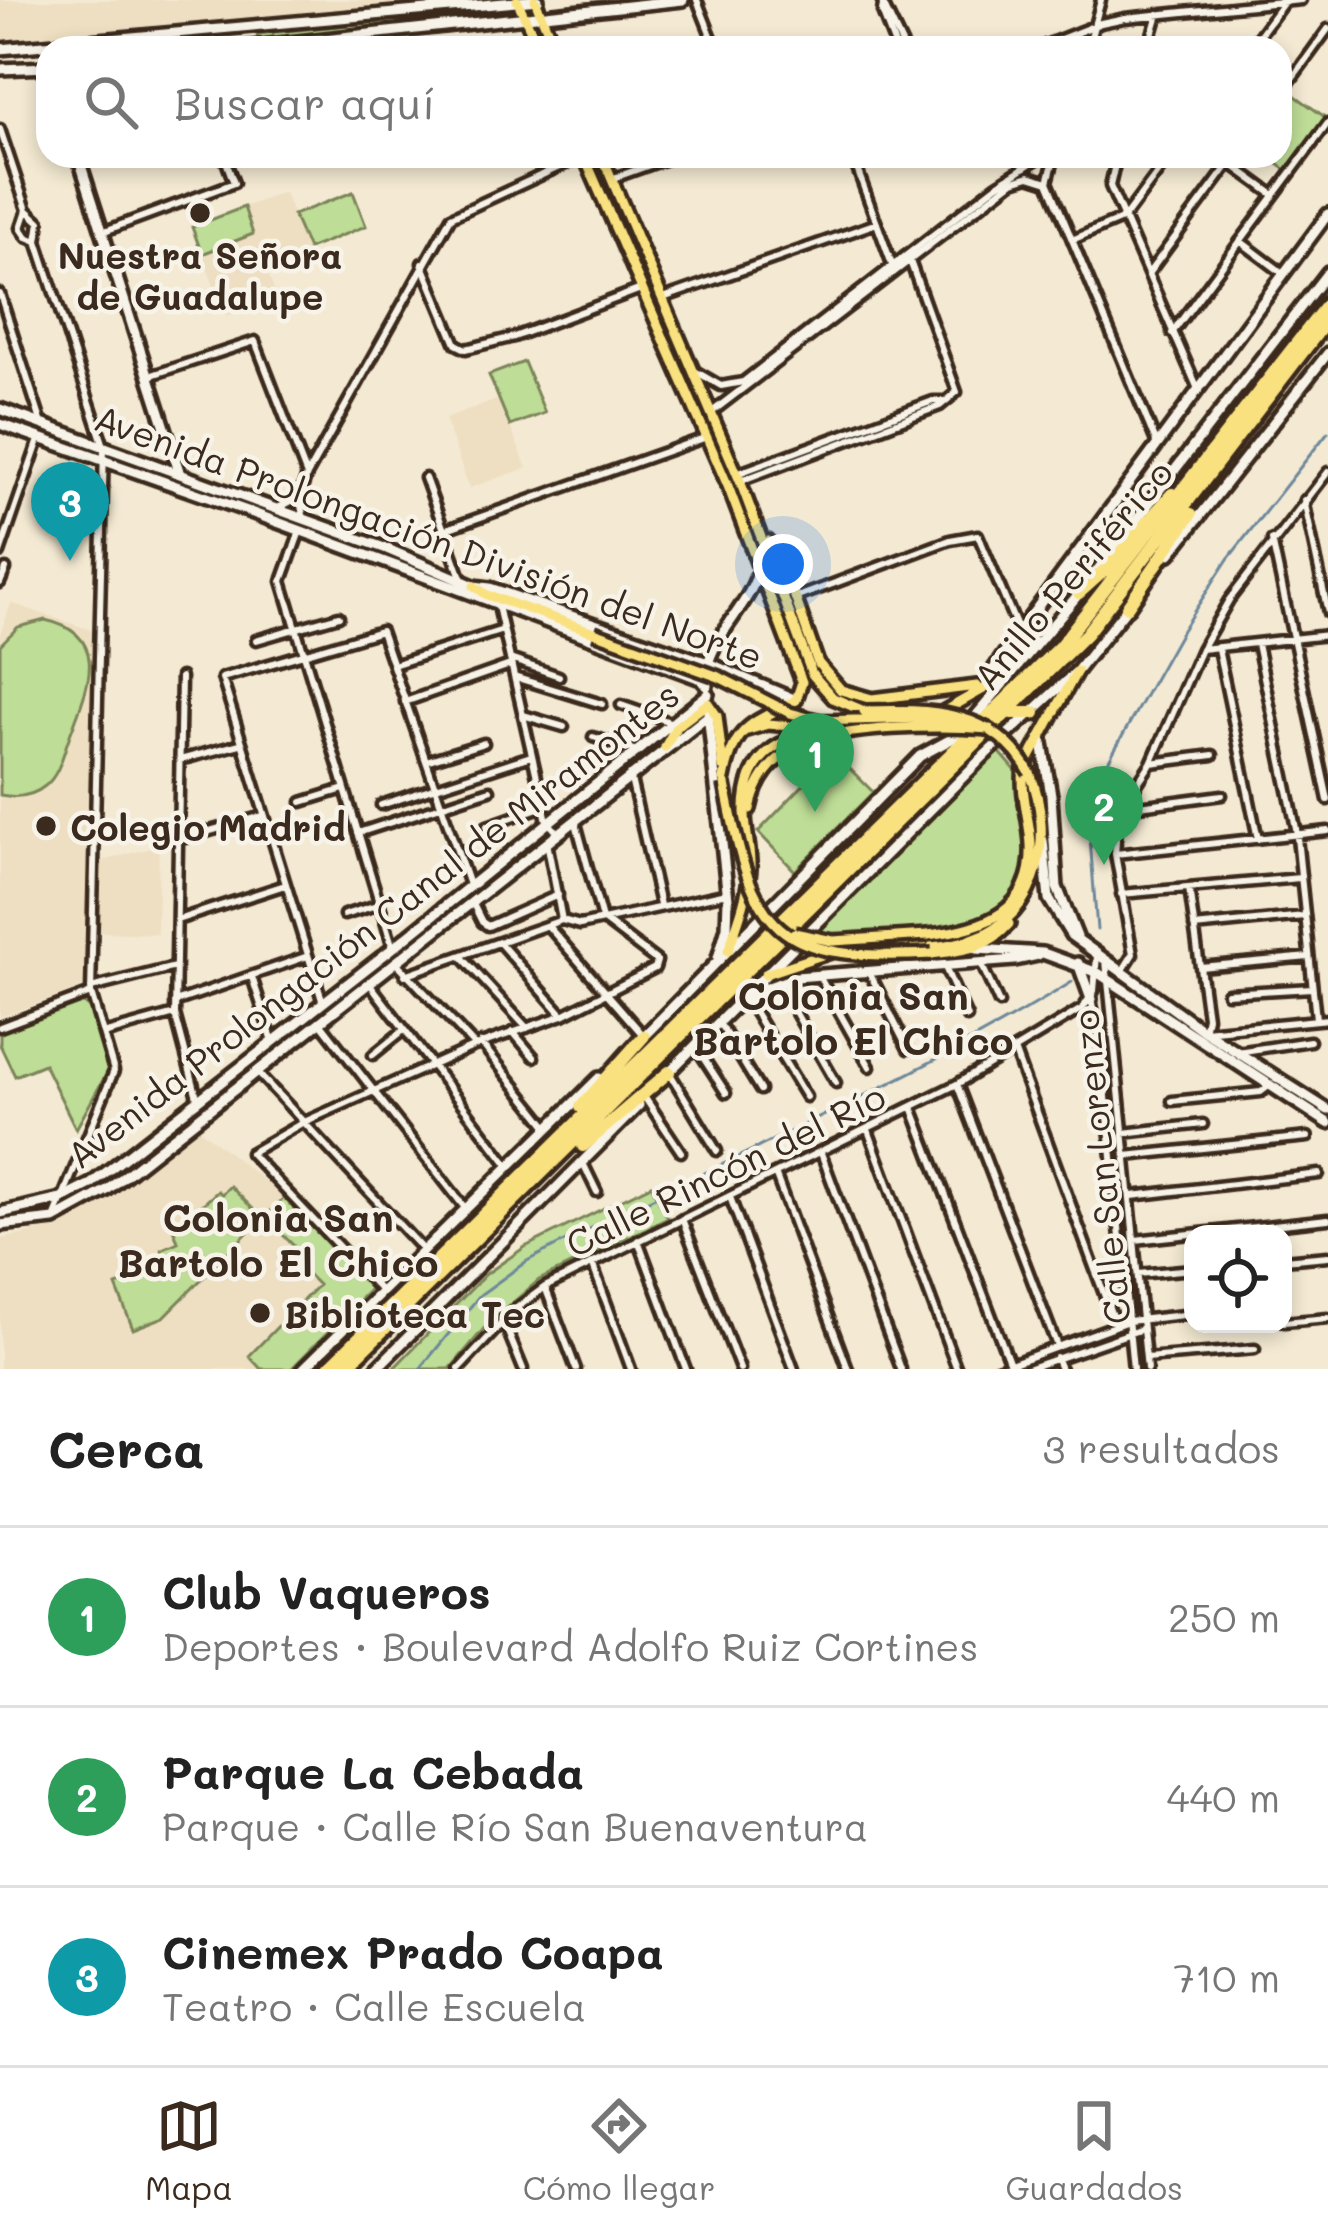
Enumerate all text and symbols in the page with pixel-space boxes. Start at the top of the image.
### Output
search box [36,36,1292,168]
icon: search [78,69,144,135]
text: Buscar aquí [174,73,436,131]
marker: Nuestra Señora de Guadalupe [187,200,213,226]
place label: Nuestra Señora de Guadalupe [58,231,342,319]
street label: Avenida Prolongación División del Norte [89,393,769,679]
street label: Anillo Periférico [962,449,1182,699]
pin: 3 [31,462,109,561]
your location [753,534,813,594]
street label: Avenida Prolongación Canal de Miramontes [57,670,687,1178]
pin: 1 [776,713,854,812]
pin: 2 [1065,766,1143,865]
place label: Colegio Madrid [70,803,346,850]
marker: Colegio Madrid [33,813,59,839]
district label: Colonia San Bartolo El Chico [692,969,1014,1065]
street label: Calle San Lorenzo [1060,1007,1140,1327]
street label: Calle Rincón del Río [558,1071,892,1267]
district label: Colonia San Bartolo El Chico [117,1191,439,1287]
map controls [1184,1225,1292,1333]
button: locate [1184,1225,1292,1333]
place label: Biblioteca Tec [284,1290,545,1337]
marker: Biblioteca Tec [247,1300,273,1326]
text: Cerca [48,1414,205,1481]
text: 3 resultados [1043,1422,1280,1473]
text: Club Vaqueros [162,1562,491,1620]
text: 1 [78,1591,96,1642]
text: 250 m [1168,1591,1280,1642]
text: Deportes · Boulevard Adolfo Ruiz Cortines [162,1620,978,1671]
text: Parque La Cebada [162,1742,584,1800]
text: 2 [76,1771,98,1822]
text: 440 m [1167,1771,1280,1822]
text: Parque · Calle Río San Buenaventura [162,1800,868,1851]
text: Cinemex Prado Coapa [162,1922,664,1980]
text: 3 [75,1951,99,2002]
text: 710 m [1173,1951,1280,2002]
text: Teatro · Calle Escuela [162,1980,586,2031]
tab: Mapa [145,2093,233,2208]
tab: Cómo llegar [523,2093,715,2208]
tab: Guardados [1005,2093,1183,2208]

